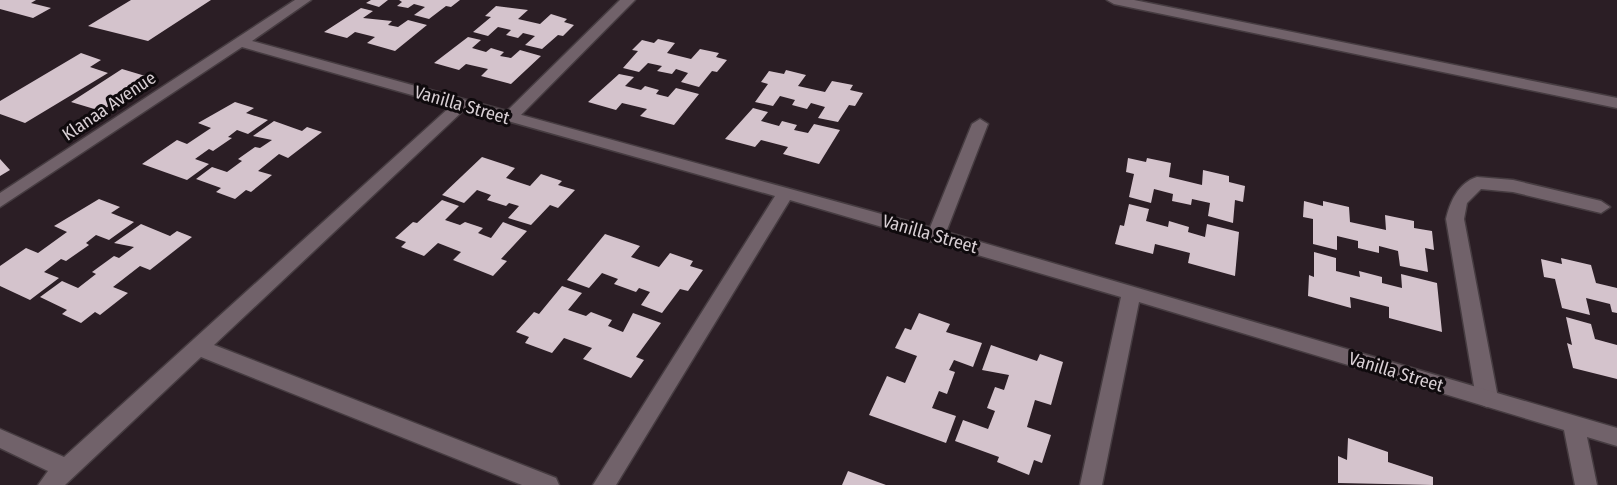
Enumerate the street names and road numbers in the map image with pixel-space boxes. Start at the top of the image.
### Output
street label: Klanaa Avenue [58,67,160,145]
street label: Vanilla Street [412,81,512,129]
street label: Vanilla Street [880,210,980,258]
street label: Vanilla Street [1346,347,1446,397]

